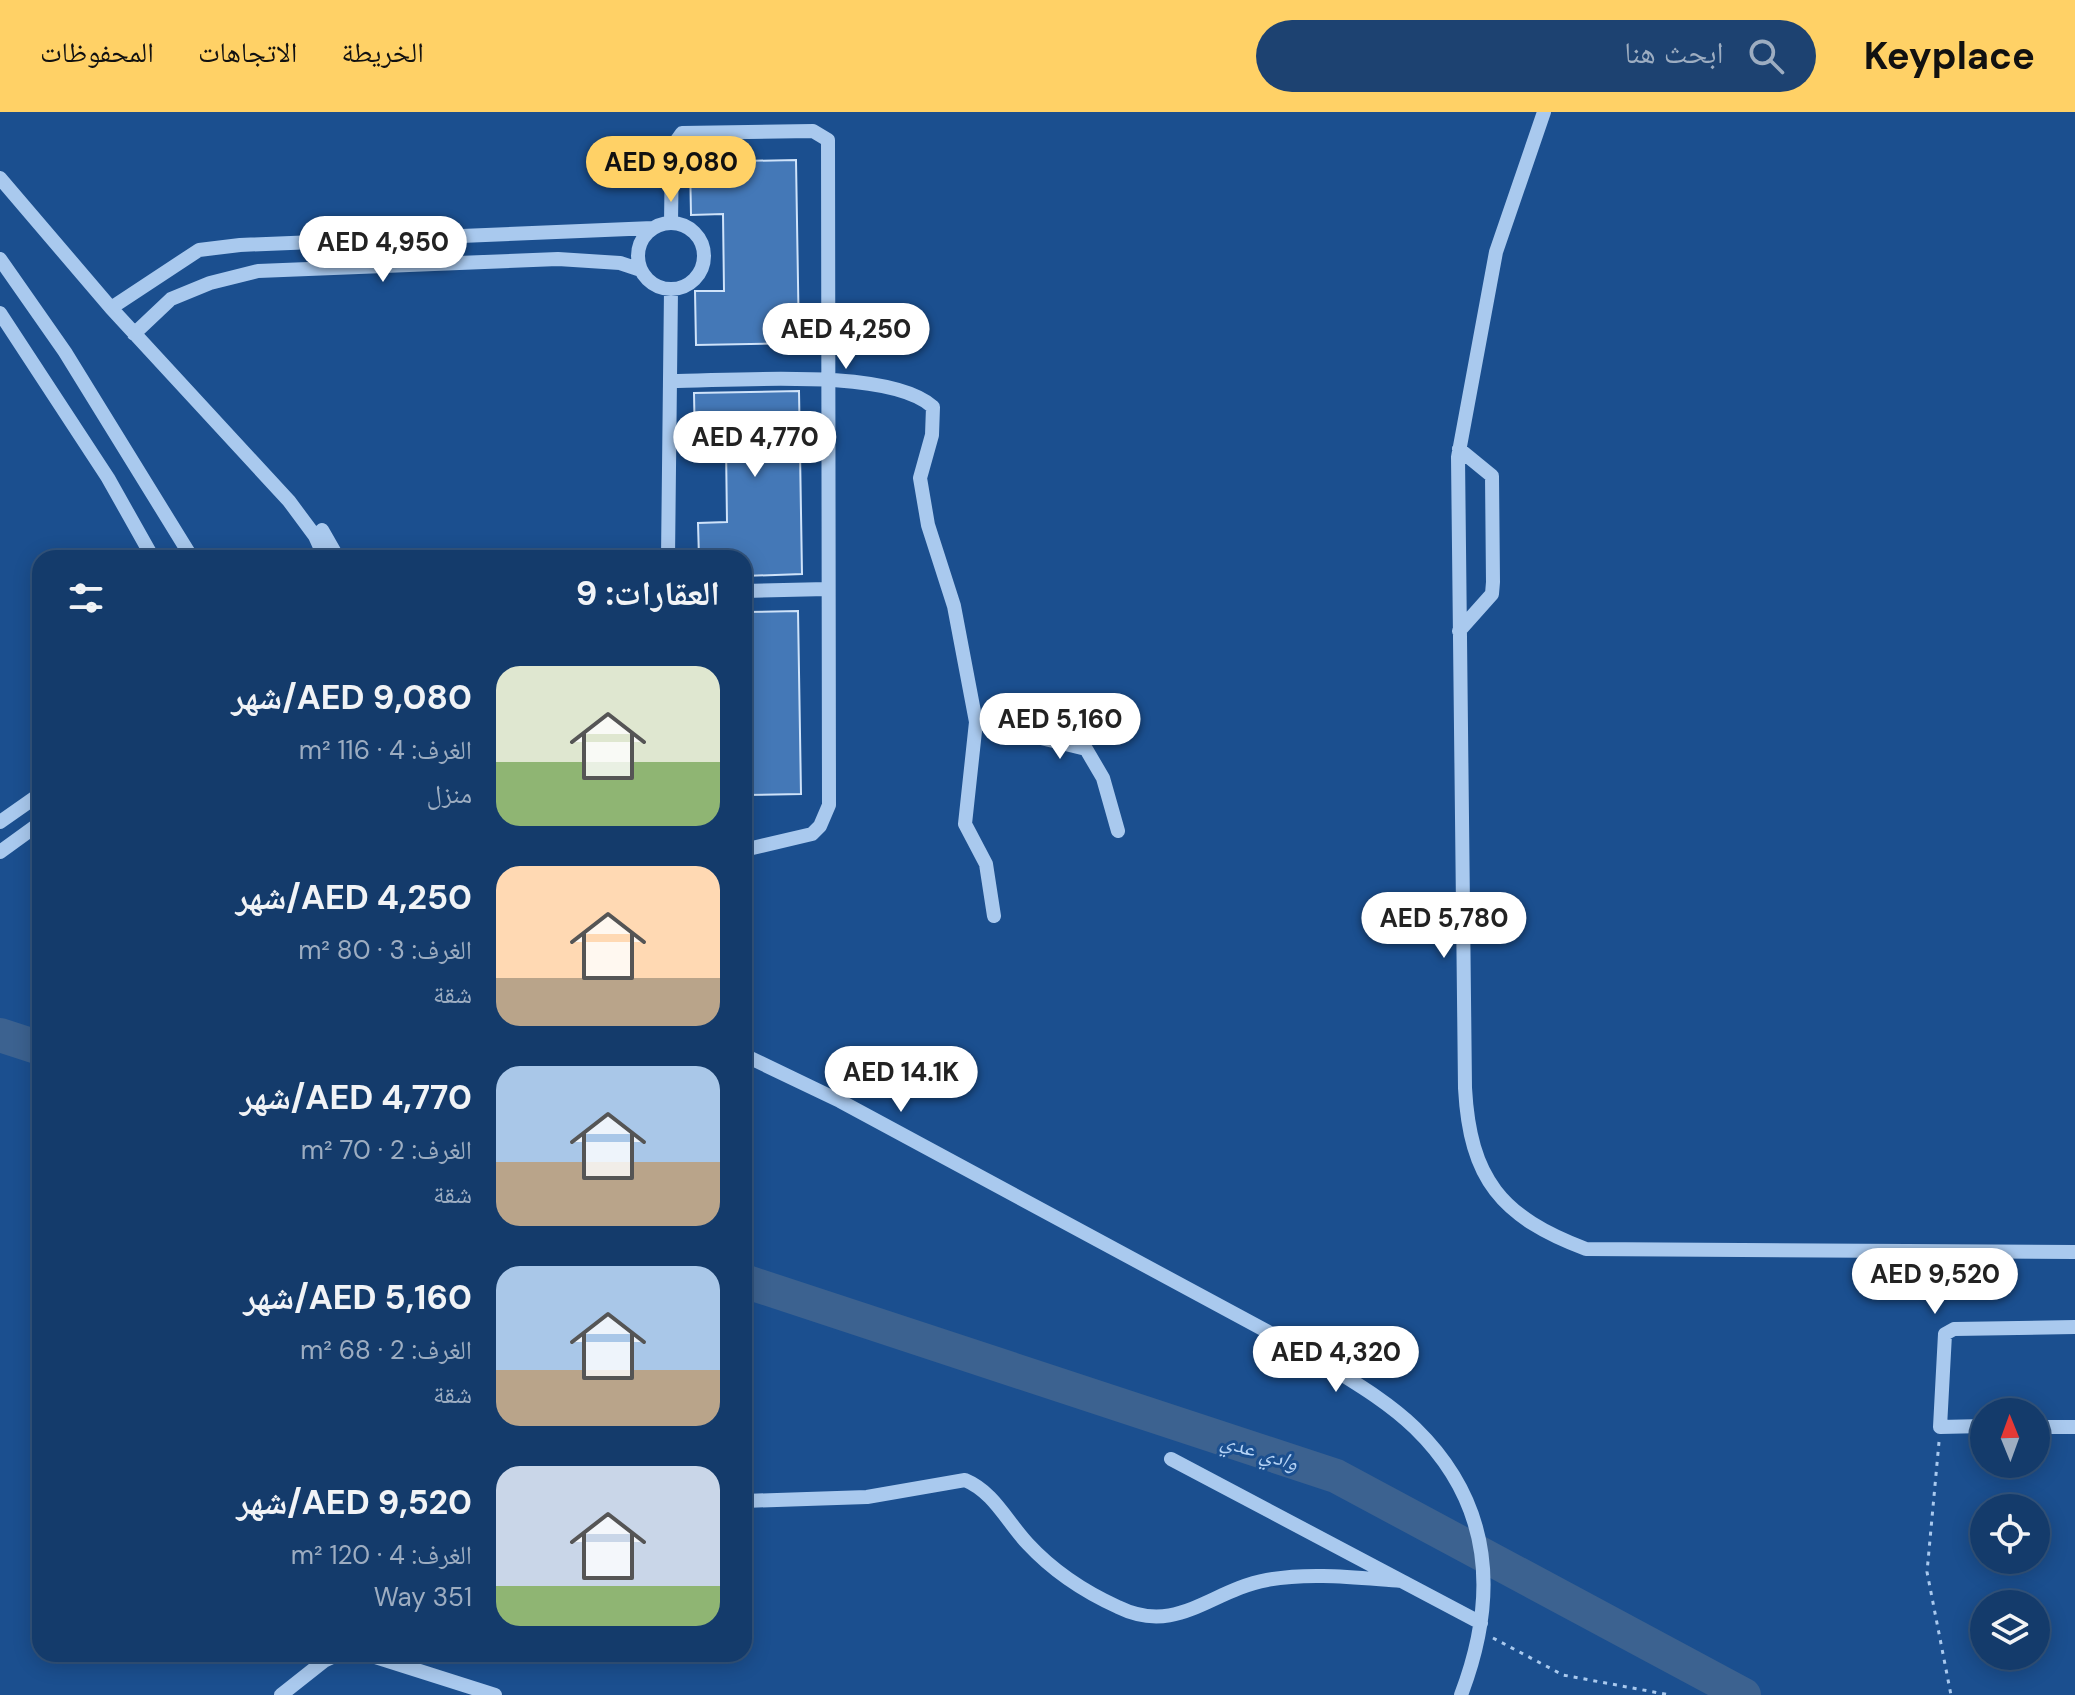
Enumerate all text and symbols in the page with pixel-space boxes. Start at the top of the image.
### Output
search box [1256,20,1816,92]
text: Keyplace [1864,31,2035,81]
text: ابحث هنا [1624,33,1724,72]
text: المحفوظات [40,34,154,71]
text: الاتجاهات [198,34,297,71]
text: الخريطة [341,34,424,71]
icon: search [1744,34,1788,78]
pin: AED 9,080 [579,136,763,204]
text: AED 9,080 [604,145,738,179]
pin: AED 4,950 [291,216,475,284]
text: AED 4,950 [317,225,449,259]
pin: AED 4,250 [754,303,938,371]
text: AED 4,250 [781,312,911,346]
pin: AED 4,770 [663,411,847,479]
text: AED 4,770 [691,420,819,454]
text: العقارات: 9 [576,571,720,616]
icon: filters [64,576,108,620]
text: AED 9,080/شهر [231,675,472,720]
pin: AED 5,160 [968,693,1152,761]
icon: home [560,698,656,794]
text: AED 5,160 [998,702,1122,736]
text: الغرف: 4 · 116 m² [299,733,472,767]
text: منزل [427,777,472,811]
text: AED 4,250/شهر [236,875,472,920]
pin: AED 5,780 [1352,892,1536,960]
icon: home [560,898,656,994]
text: AED 5,780 [1379,901,1509,935]
text: الغرف: 3 · 80 m² [298,933,472,967]
text: شقة [433,977,472,1011]
pin: AED 14.1K [809,1046,993,1114]
text: AED 14.1K [843,1055,959,1089]
text: AED 4,770/شهر [240,1075,472,1120]
icon: home [560,1098,656,1194]
text: الغرف: 2 · 70 m² [301,1133,472,1167]
text: شقة [433,1177,472,1211]
pin: AED 9,520 [1843,1248,2027,1316]
text: AED 9,520 [1870,1257,2000,1291]
text: AED 5,160/شهر [243,1275,472,1320]
icon: home [560,1298,656,1394]
pin: AED 4,320 [1244,1326,1428,1394]
text: الغرف: 2 · 68 m² [300,1333,472,1367]
text: AED 4,320 [1271,1335,1401,1369]
text: شقة [433,1377,472,1411]
north arrow [1970,1398,2050,1478]
map controls [1970,1398,2050,1670]
water label: وادي عدي [1217,1425,1302,1480]
text: AED 9,520/شهر [237,1480,472,1525]
button: locate [1970,1494,2050,1574]
icon: home [560,1498,656,1594]
text: الغرف: 4 · 120 m² [291,1538,472,1572]
text: Way 351 [374,1580,472,1614]
button: layers [1970,1590,2050,1670]

